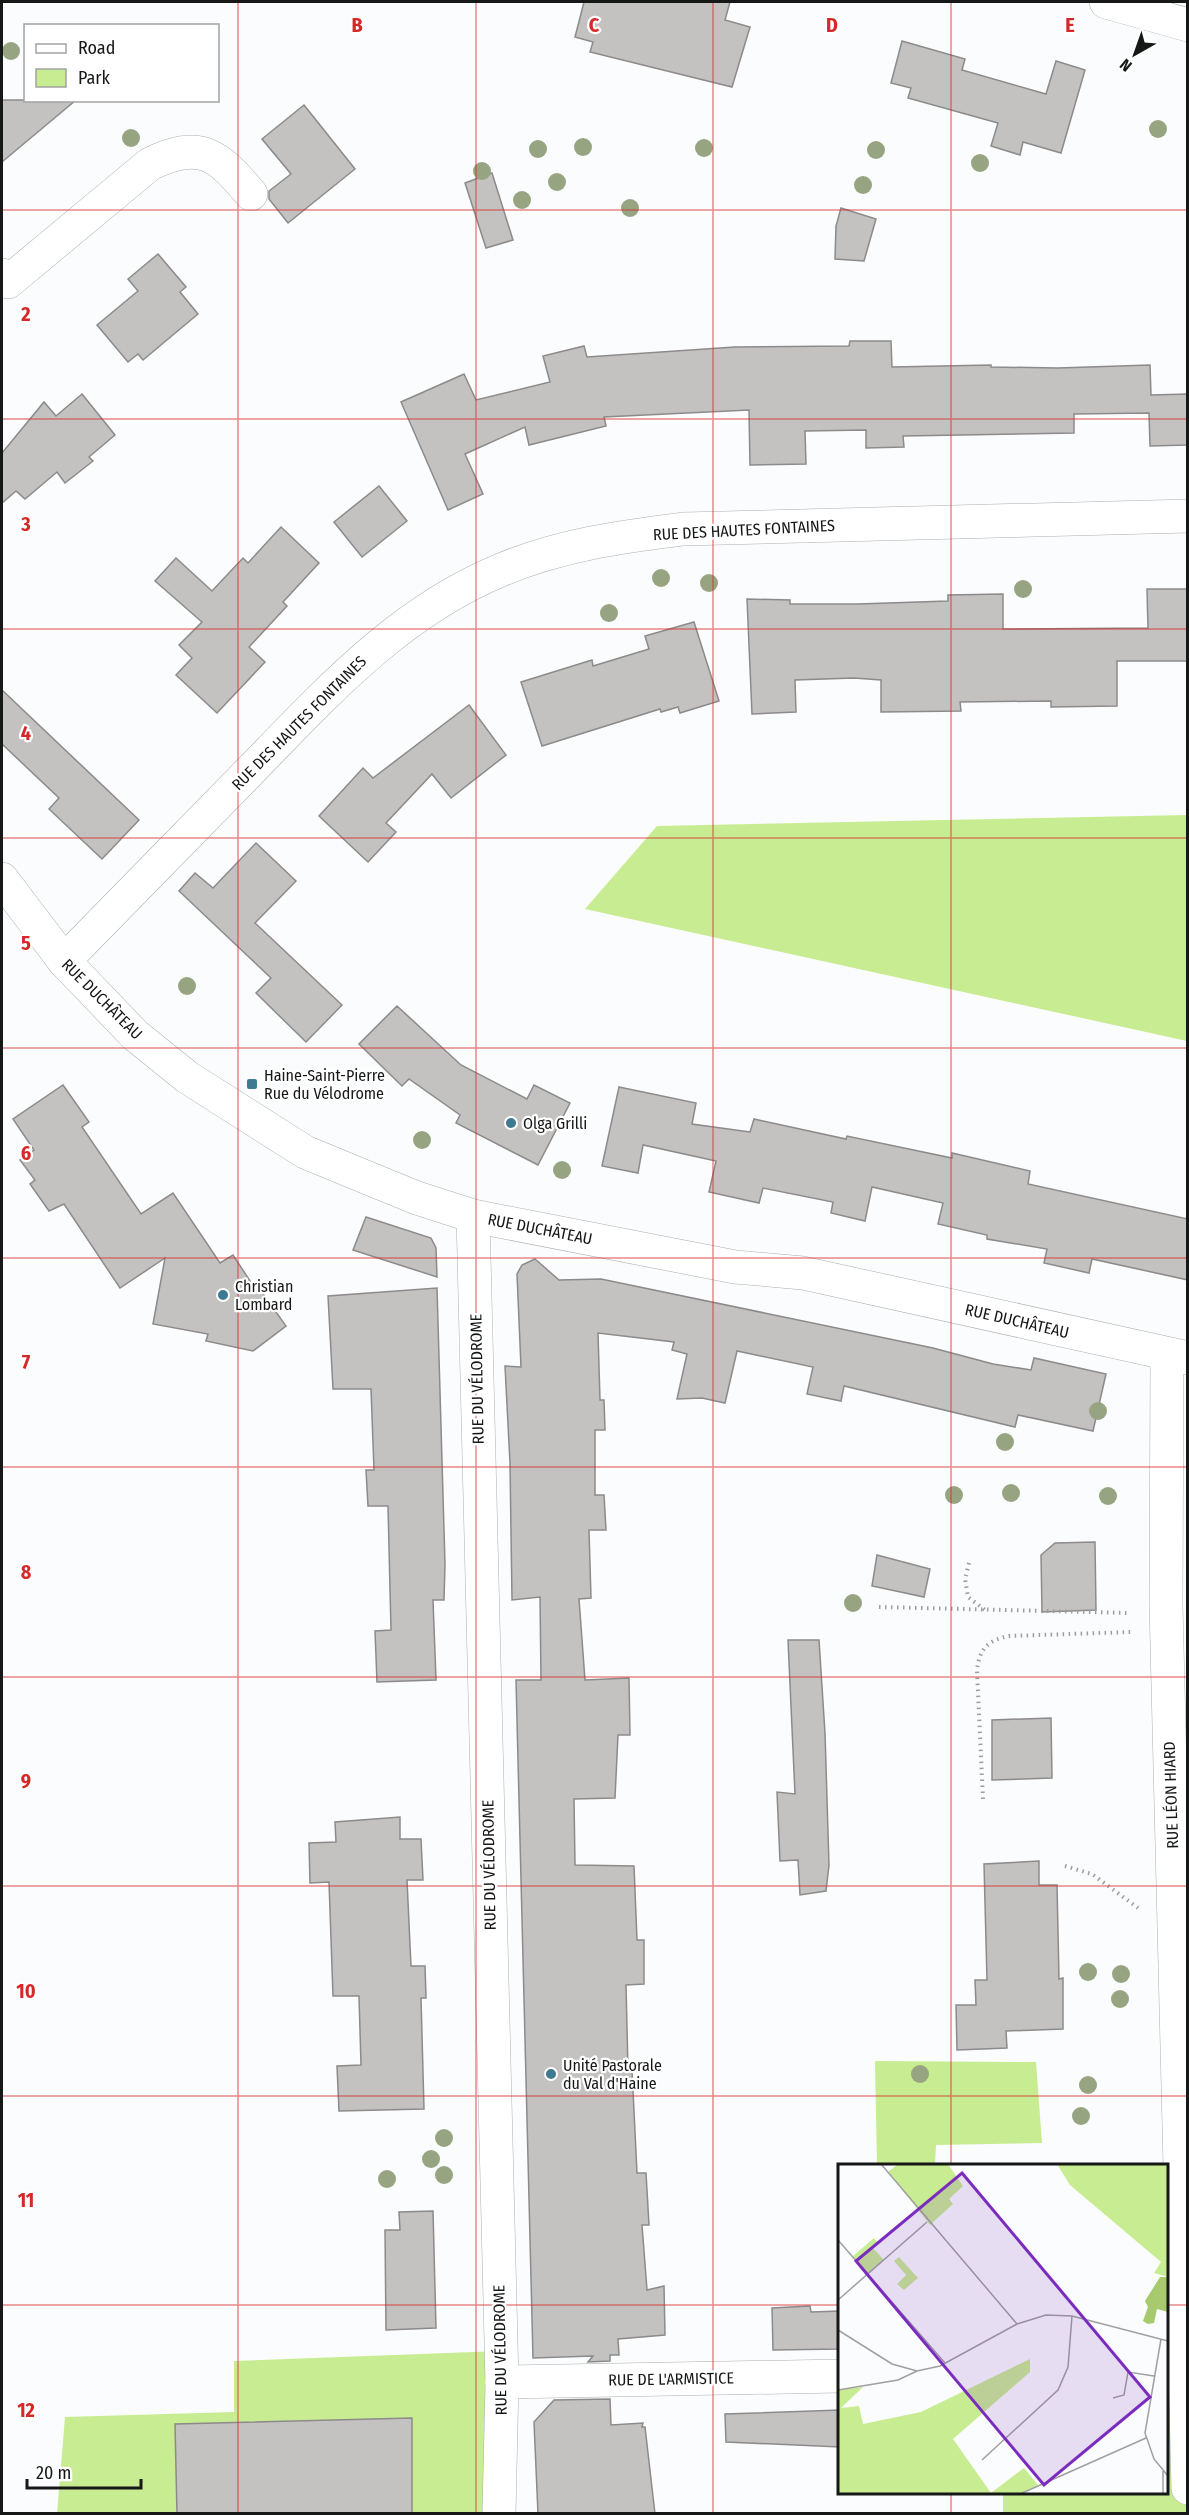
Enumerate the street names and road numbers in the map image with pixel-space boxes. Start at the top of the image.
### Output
street label: RUE DES HAUTES FONTAINES [653,516,835,544]
street label: RUE DES HAUTES FONTAINES [228,652,370,794]
street label: RUE DUCHÂTEAU [58,955,146,1043]
street label: RUE DUCHÂTEAU [486,1210,594,1248]
street label: RUE DUCHÂTEAU [963,1300,1071,1342]
street label: RUE DU VÉLODROME [466,1314,488,1444]
street label: RUE LÉON HIARD [1160,1741,1182,1849]
street label: RUE DU VÉLODROME [478,1800,500,1930]
street label: RUE DU VÉLODROME [489,2285,511,2415]
street label: RUE DE L'ARMISTICE [608,2368,734,2390]

